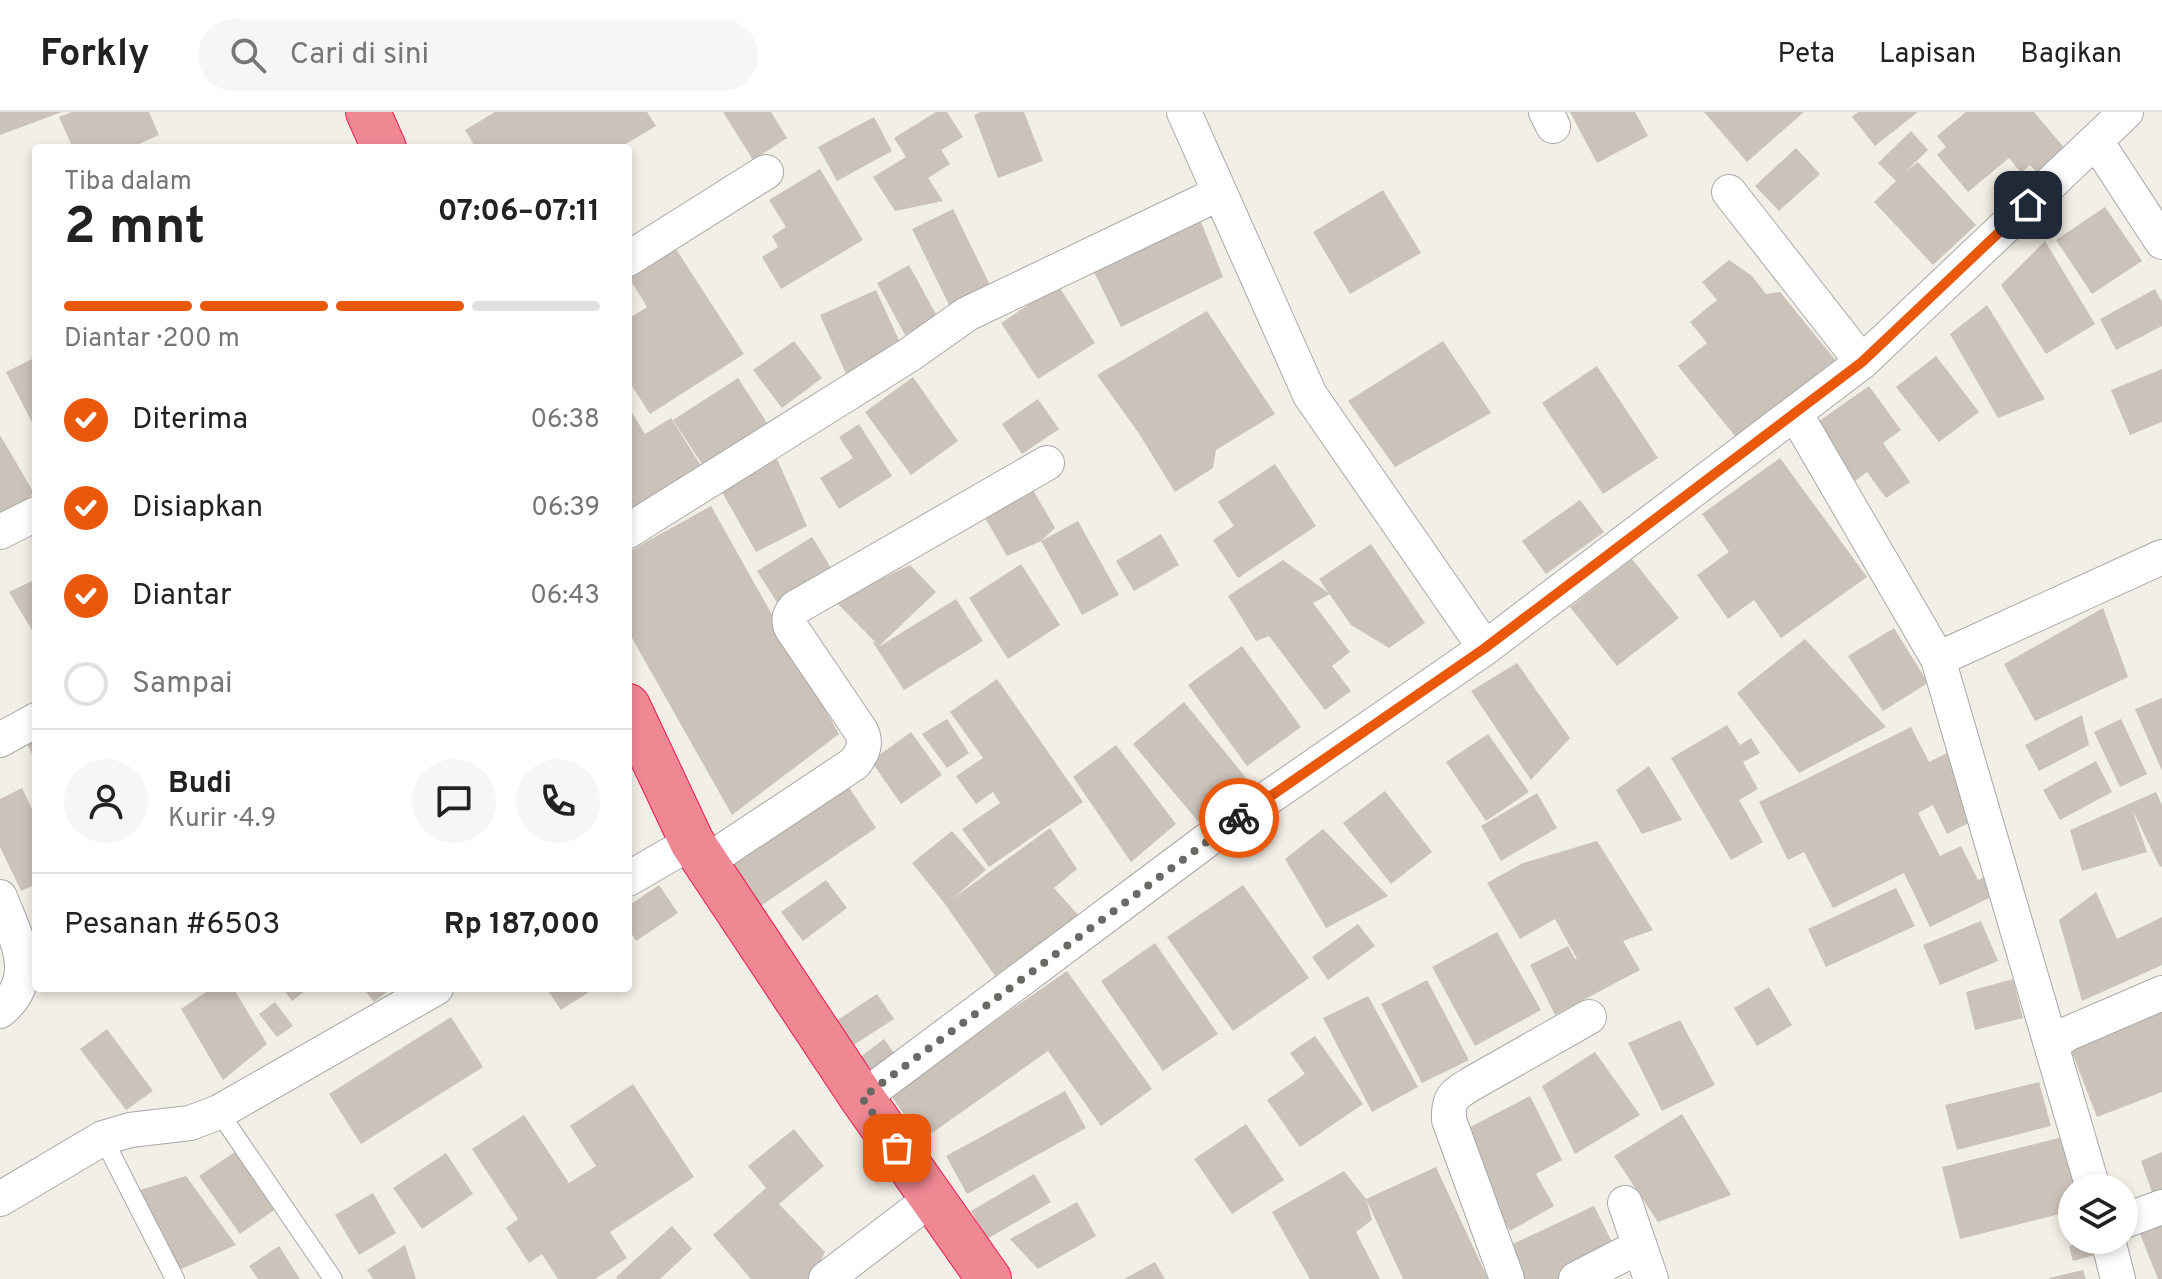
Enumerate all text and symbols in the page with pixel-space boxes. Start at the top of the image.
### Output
search box [198,19,758,91]
text: Forkly [40,31,150,80]
icon: search [226,33,270,77]
text: Cari di sini [290,37,429,74]
text: Peta [1777,37,1835,73]
text: Lapisan [1879,37,1976,73]
text: Bagikan [2020,37,2122,73]
text: Tiba dalam [64,166,192,199]
pin [1994,171,2062,239]
icon: home [2006,183,2050,227]
text: 07:06–07:11 [438,194,600,231]
text: 2 mnt [64,196,205,262]
text: Diantar · 200 m [64,323,240,356]
icon: check [64,398,108,442]
text: Diterima [132,402,248,439]
text: 06:38 [530,404,600,437]
icon: check [64,486,108,530]
text: Disiapkan [132,490,263,527]
text: 06:39 [531,492,600,525]
icon: check [64,574,108,618]
text: Diantar [132,578,232,615]
text: 06:43 [530,580,600,613]
text: Sampai [132,666,233,703]
button: person [64,759,148,843]
button: chat [412,759,496,843]
button: phone [516,759,600,843]
text: Budi [168,766,232,803]
courier [1199,778,1279,858]
icon: bike [1217,796,1261,840]
text: Kurir · 4.9 [168,803,276,836]
text: Pesanan #6503 [64,907,280,944]
text: Rp 187,000 [444,907,600,944]
pin [863,1114,931,1182]
icon: bag [875,1126,919,1170]
map controls [2058,1174,2138,1254]
button: layers [2058,1174,2138,1254]

